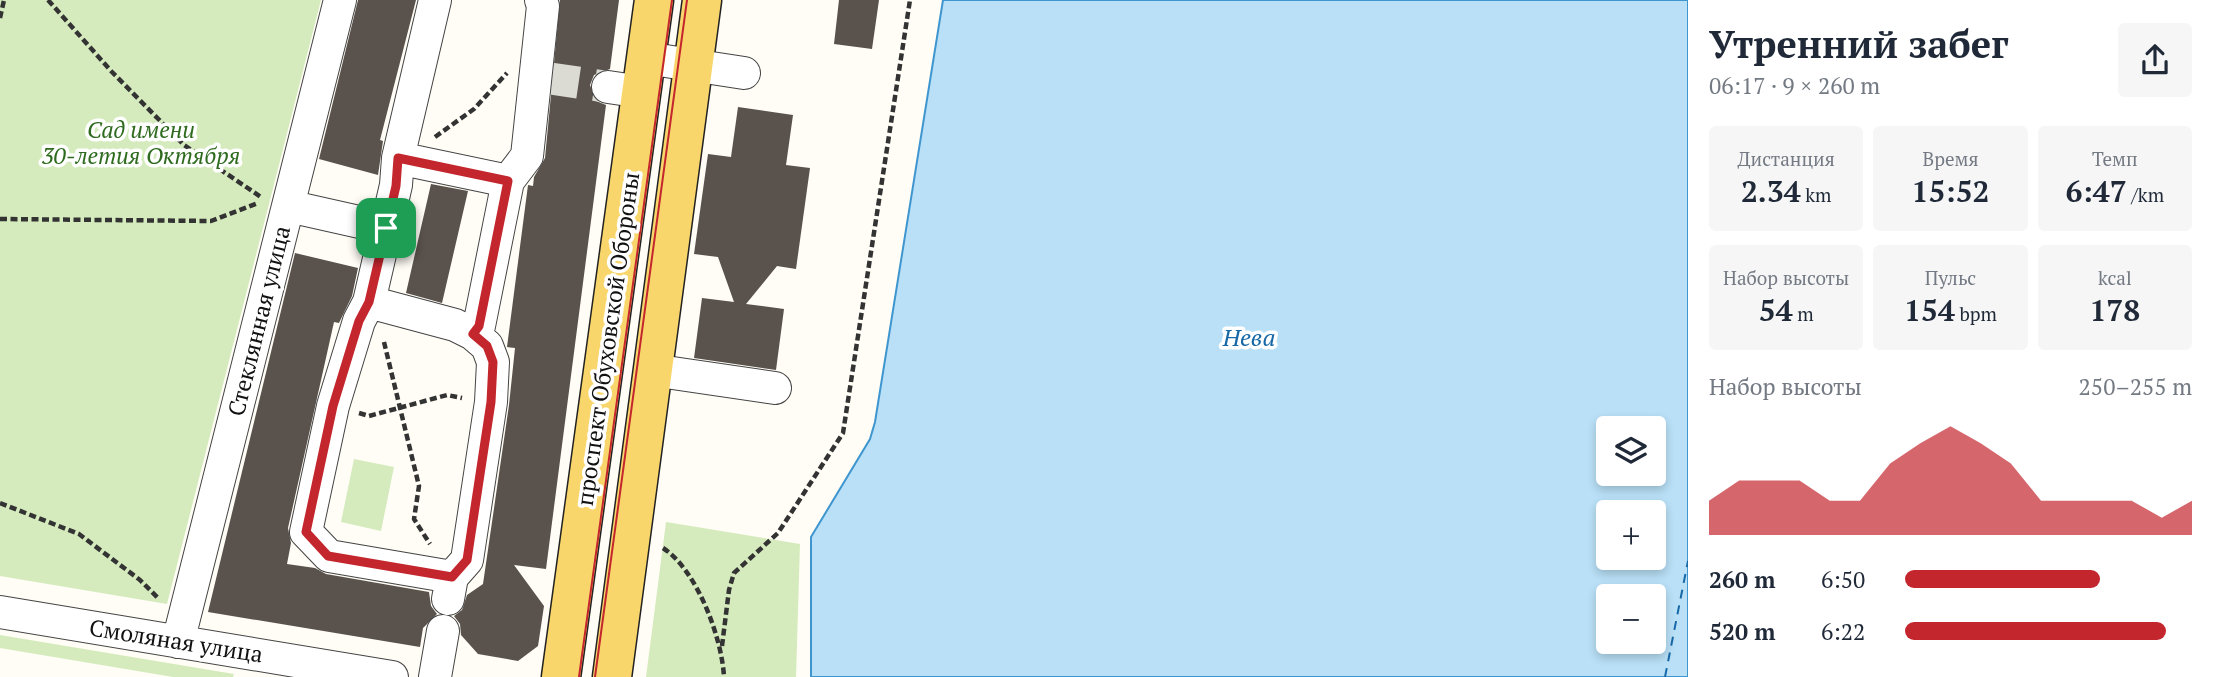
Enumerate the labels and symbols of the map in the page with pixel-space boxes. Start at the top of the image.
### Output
park label: Сад имени 30-летия Октября [42,114,240,171]
street label: проспект Обуховской Обороны [569,170,646,508]
pin [356,198,416,258]
street label: Стеклянная улица [220,222,297,419]
water label: Нева [1222,321,1275,353]
street label: Смоляная улица [87,611,265,670]

